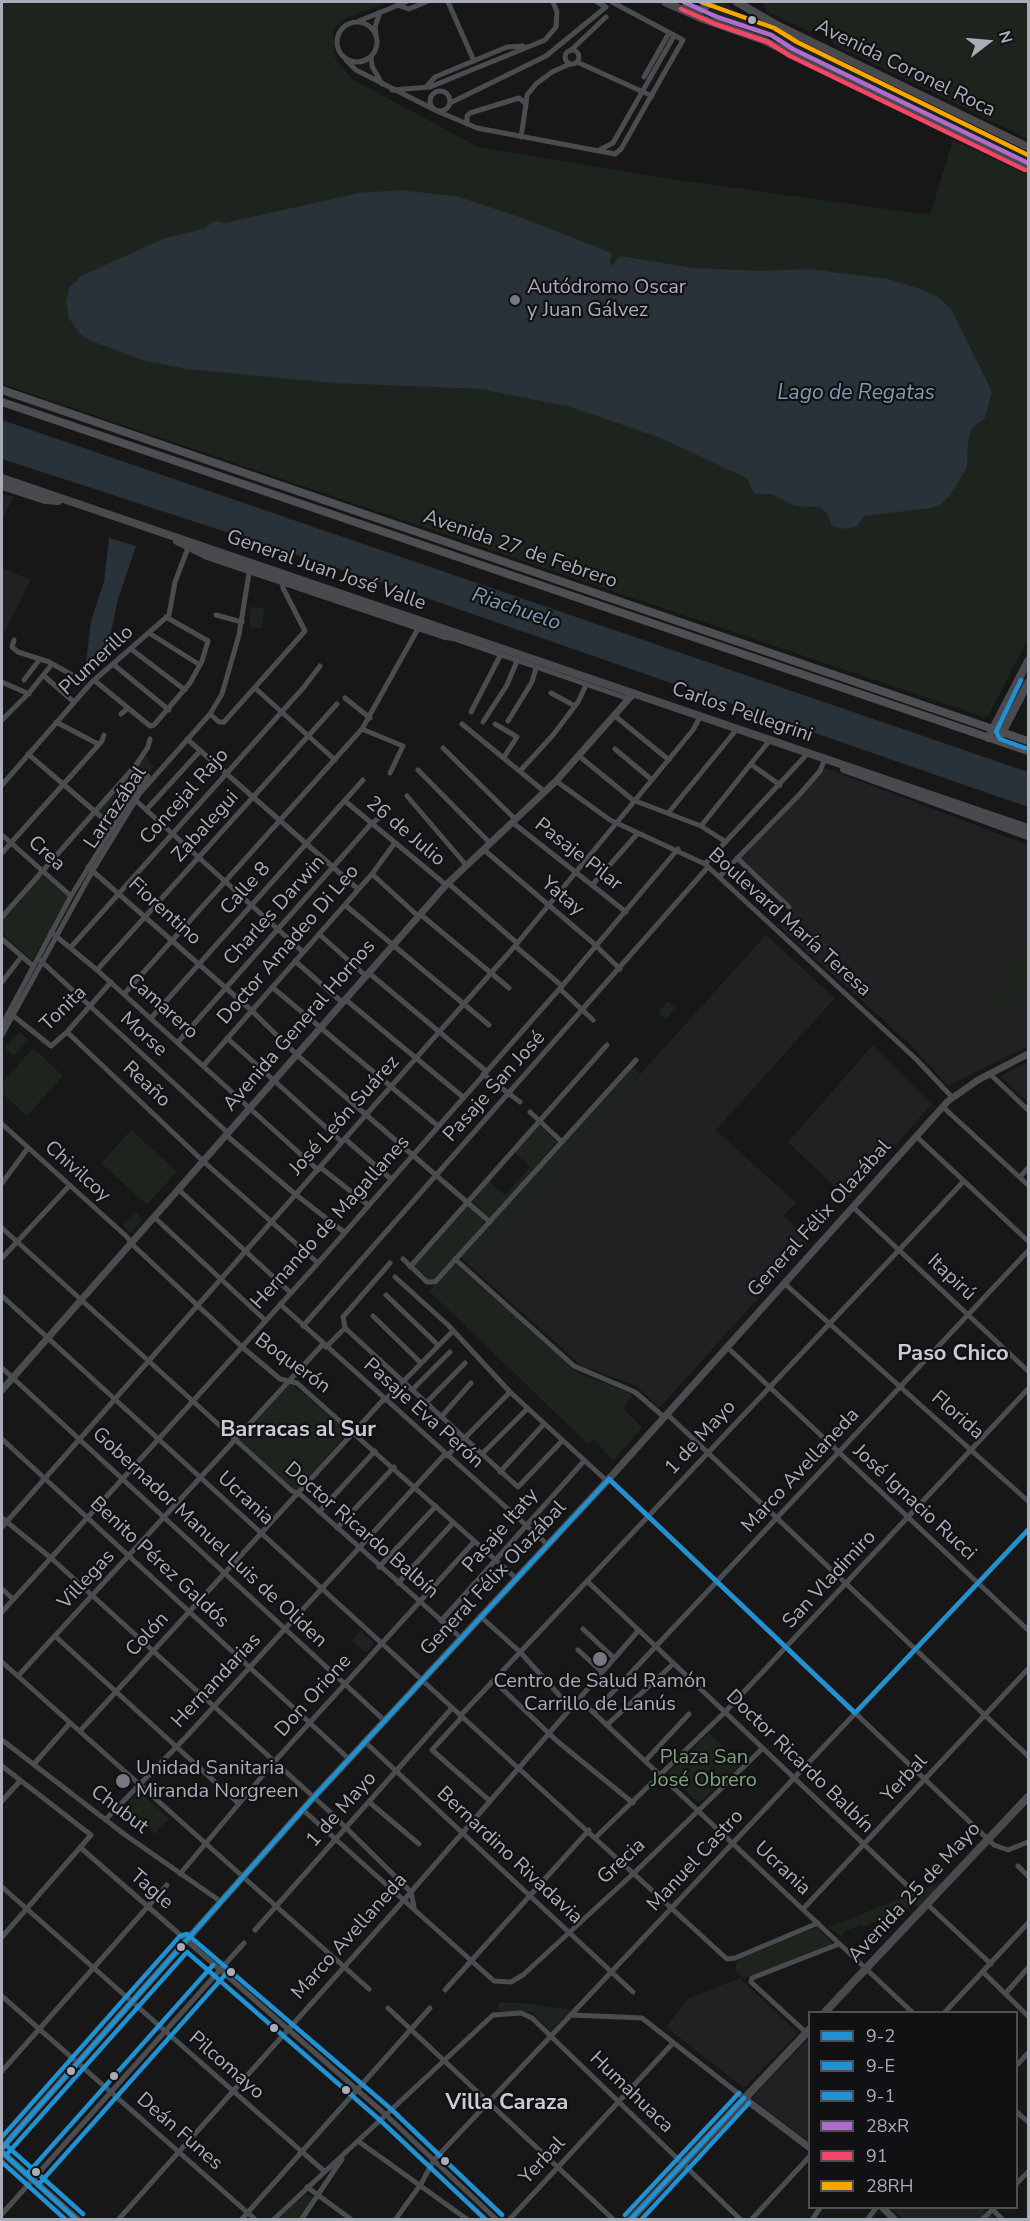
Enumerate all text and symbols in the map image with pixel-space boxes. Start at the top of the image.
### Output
north arrow [958,12,1018,72]
unlabelled marker [746,14,758,26]
street label: Avenida Coronel Roca [811,15,999,123]
text: N [993,28,1018,46]
place label: Autódromo Oscar y Juan Gálvez [527,276,686,323]
marker: Autódromo Oscar y Juan Gálvez [508,293,522,307]
water label: Lago de Regatas [777,381,935,407]
street label: Avenida 27 de Febrero [420,506,620,594]
street label: General Juan José Valle [223,526,429,616]
water label: Riachuelo [468,583,564,637]
street label: Plumerillo [55,621,139,701]
street label: Carlos Pellegrini [668,678,816,748]
street label: Concejal Rajo [136,744,234,850]
street label: Larrazábal [80,762,152,854]
street label: Zabalegui [167,786,245,868]
street label: 26 de Julio [361,792,449,872]
street label: Pasaje Pilar [529,813,627,897]
street label: Crea [22,831,70,877]
street label: Boulevard María Teresa [703,843,875,1003]
street label: Charles Darwin [219,851,331,971]
street label: Calle 8 [216,857,276,921]
street label: Doctor Amadeo Di Leo [213,860,365,1030]
street label: Yatay [536,872,588,922]
street label: Fiorentino [123,873,205,951]
street label: Avenida General Hornos [219,935,381,1117]
street label: Camarero [122,969,202,1045]
street label: Tonita [36,981,92,1037]
street label: Morse [114,1008,172,1062]
street label: Pasaje San José [439,1027,551,1147]
street label: José León Suárez [285,1051,405,1181]
street label: Reaño [117,1057,175,1113]
street label: Hernando de Magallanes [247,1131,415,1315]
street label: Chivilcoy [39,1136,115,1208]
street label: General Félix Olazábal [743,1136,897,1302]
street label: Itapirú [922,1250,980,1306]
street label: Boquerón [249,1329,335,1399]
district label: Paso Chico [897,1342,1009,1368]
street label: Pasaje Eva Perón [358,1354,488,1474]
street label: Florida [926,1387,988,1445]
street label: 1 de Mayo [660,1396,742,1480]
street label: Marco Avellaneda [737,1404,865,1538]
district label: Barracas al Sur [220,1418,376,1444]
street label: Gobernador Manuel Luis de Oliden [87,1423,331,1653]
street label: José Ignacio Rucci [847,1440,981,1566]
street label: Doctor Ricardo Balbín [279,1458,443,1604]
street label: Ucrania [212,1467,278,1531]
street label: Pasaje Itaty [458,1484,544,1578]
street label: Benito Pérez Galdós [84,1492,234,1634]
street label: General Félix Olazábal [416,1497,572,1661]
street label: San Vladimiro [778,1526,882,1634]
street label: Villegas [53,1545,121,1615]
street label: Colón [121,1608,175,1662]
street label: Hernandarias [167,1629,267,1733]
street label: Don Orione [271,1650,357,1742]
marker: Centro de Salud Ramón Carrillo de Lanús [591,1650,609,1668]
place label: Centro de Salud Ramón Carrillo de Lanús [494,1670,706,1717]
street label: Doctor Ricardo Balbín [720,1685,878,1839]
park label: Plaza San José Obrero [651,1746,757,1793]
street label: Yerbal [877,1750,933,1808]
place label: Unidad Sanitaria Miranda Norgreen [136,1757,299,1804]
street label: 1 de Mayo [302,1767,382,1853]
marker: Unidad Sanitaria Miranda Norgreen [114,1772,132,1790]
street label: Chubut [85,1781,153,1839]
street label: Bernardino Rivadavia [431,1782,587,1930]
street label: Manuel Castro [643,1805,749,1917]
street label: Avenida 25 de Mayo [844,1818,986,1968]
street label: Grecia [593,1834,651,1890]
street label: Ucrania [749,1837,815,1901]
street label: Tagle [125,1865,177,1915]
street label: Marco Avellaneda [287,1869,413,2005]
unlabelled marker [175,1941,187,1953]
unlabelled marker [225,1966,237,1978]
legend [808,2011,1018,2209]
unlabelled marker [268,2022,280,2034]
text: 9-2 [866,2024,895,2048]
street label: Pilcomayo [183,2027,269,2105]
street label: Humahuaca [584,2047,678,2139]
text: 9-E [866,2054,895,2078]
unlabelled marker [65,2065,77,2077]
unlabelled marker [108,2070,120,2082]
unlabelled marker [340,2084,352,2096]
text: 9-1 [866,2084,895,2108]
street label: Deán Funes [131,2088,227,2176]
district label: Villa Caraza [446,2091,568,2117]
text: 28xR [866,2114,909,2138]
street label: Yerbal [515,2132,571,2190]
text: 91 [866,2144,888,2168]
unlabelled marker [439,2155,451,2167]
unlabelled marker [30,2166,42,2178]
text: 28RH [866,2174,913,2198]

